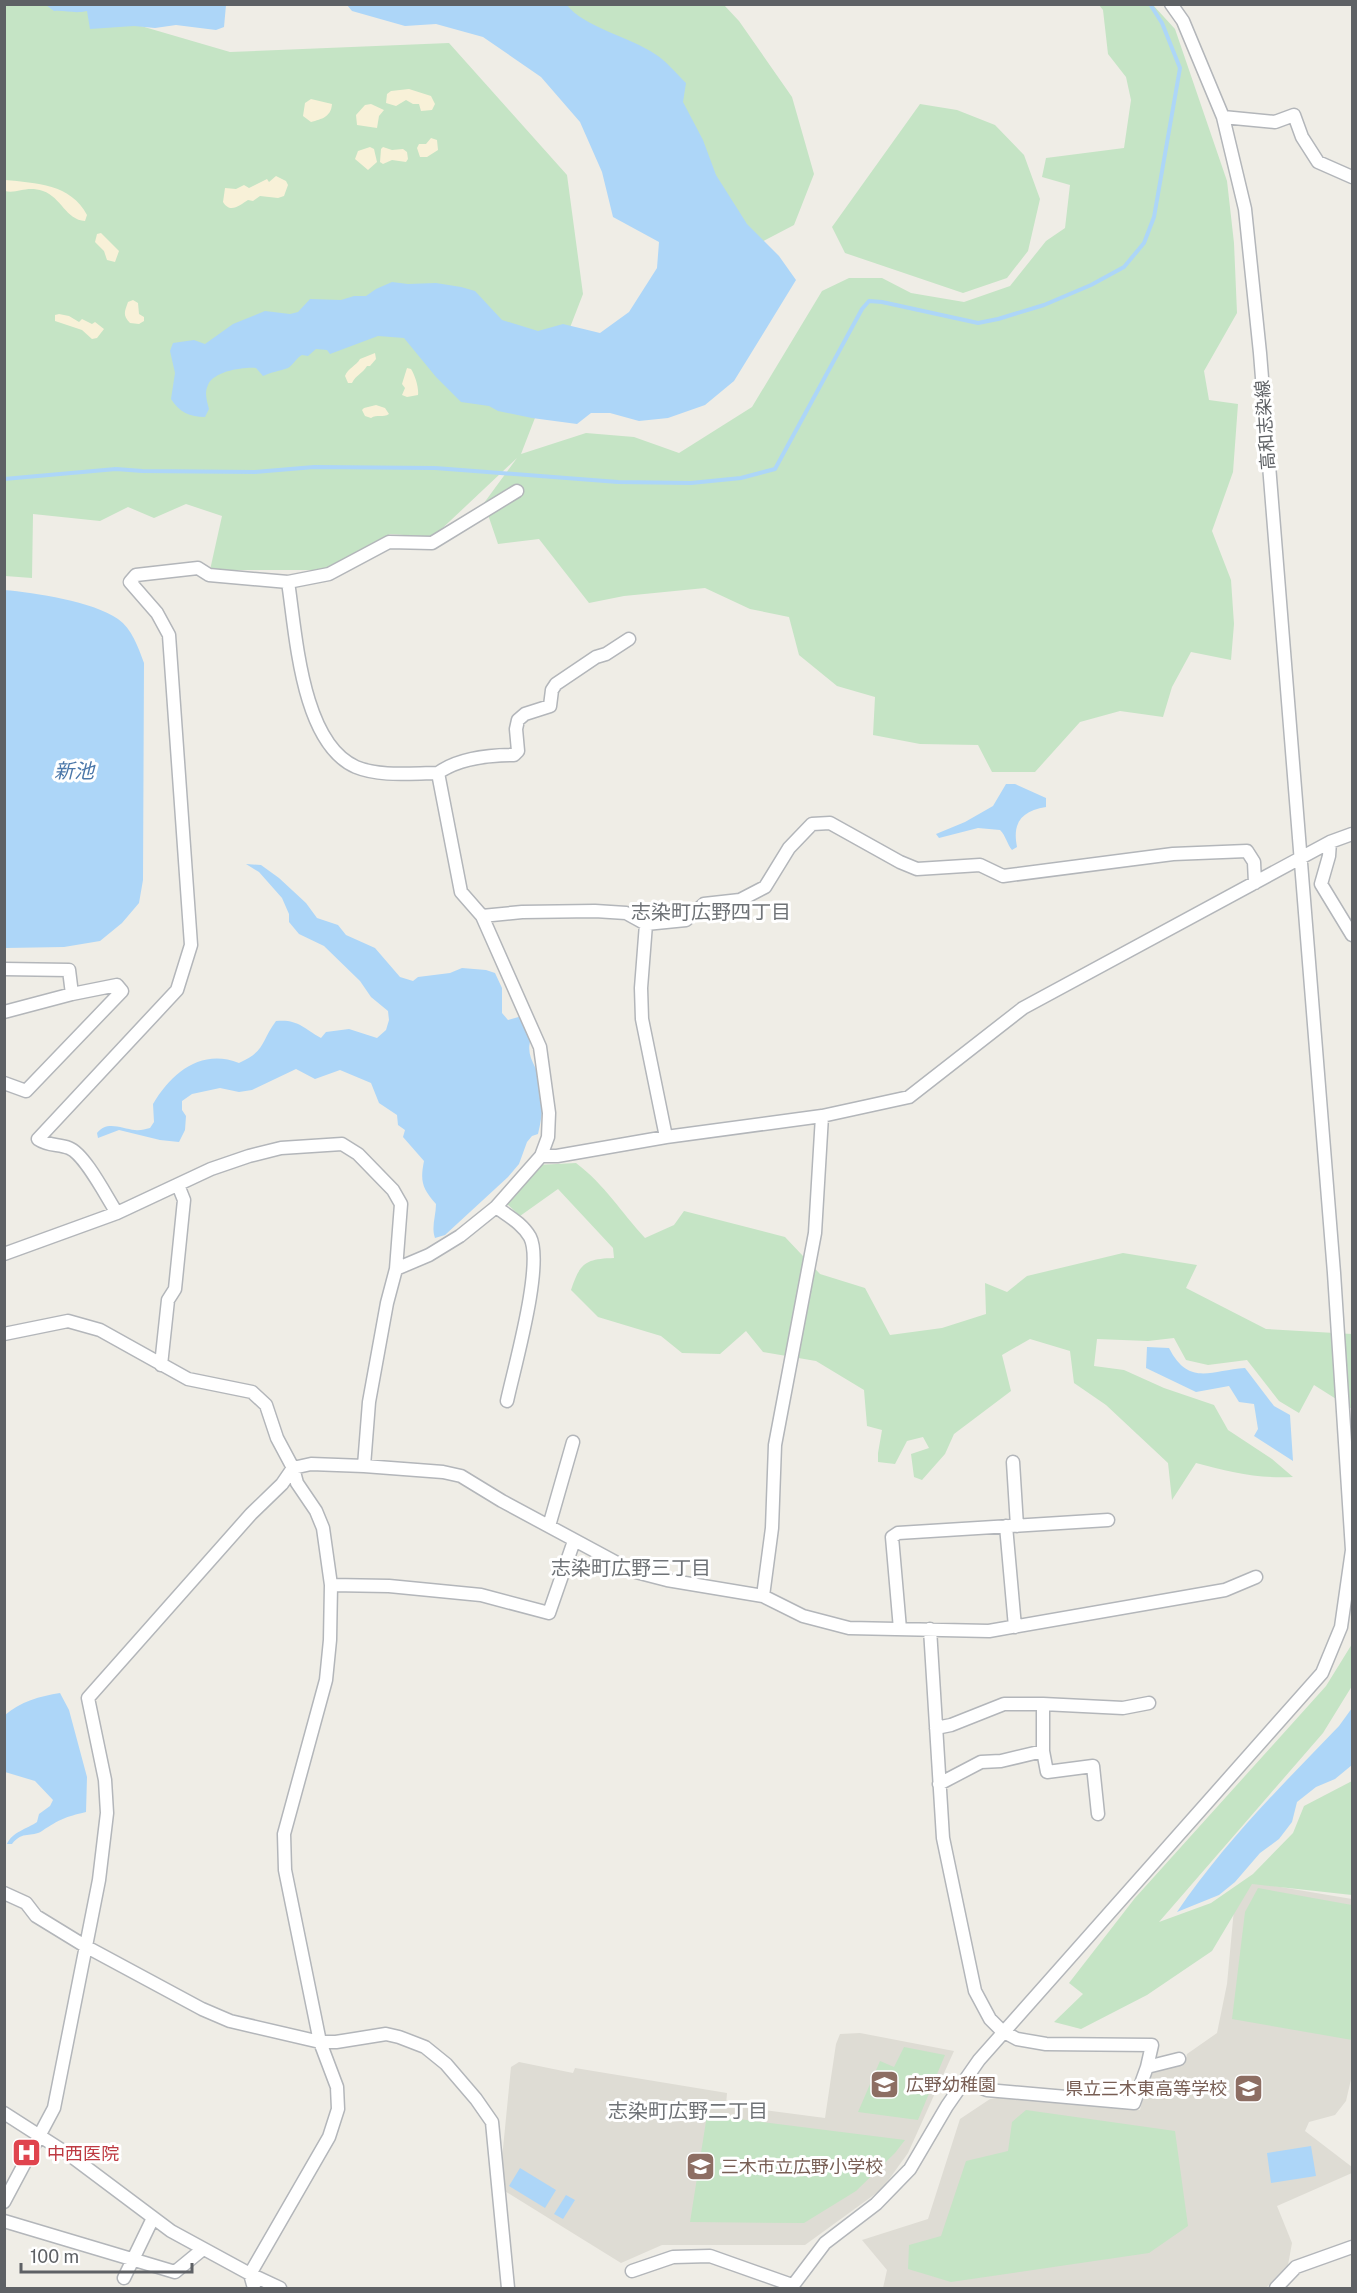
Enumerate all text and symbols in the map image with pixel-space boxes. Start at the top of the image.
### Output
street label: 高和志染線 [1251,379,1279,471]
water label: 新池 [54,759,96,783]
district label: 志染町広野四丁目 [631,900,791,924]
district label: 志染町広野三丁目 [551,1556,711,1580]
school or university icon: 広野幼稚園 [869,2068,901,2100]
school or university icon: 県立三木東高等学校 [1232,2072,1264,2104]
place label: 広野幼稚園 [906,2074,996,2095]
place label: 県立三木東高等学校 [1065,2078,1227,2099]
district label: 志染町広野二丁目 [608,2099,768,2123]
hospital icon: 中西医院 [10,2137,42,2169]
place label: 中西医院 [47,2143,119,2164]
school or university icon: 三木市立広野小学校 [684,2150,716,2182]
place label: 三木市立広野小学校 [721,2156,883,2177]
scale bar [21,2236,192,2274]
text: 100 m [30,2246,79,2267]

